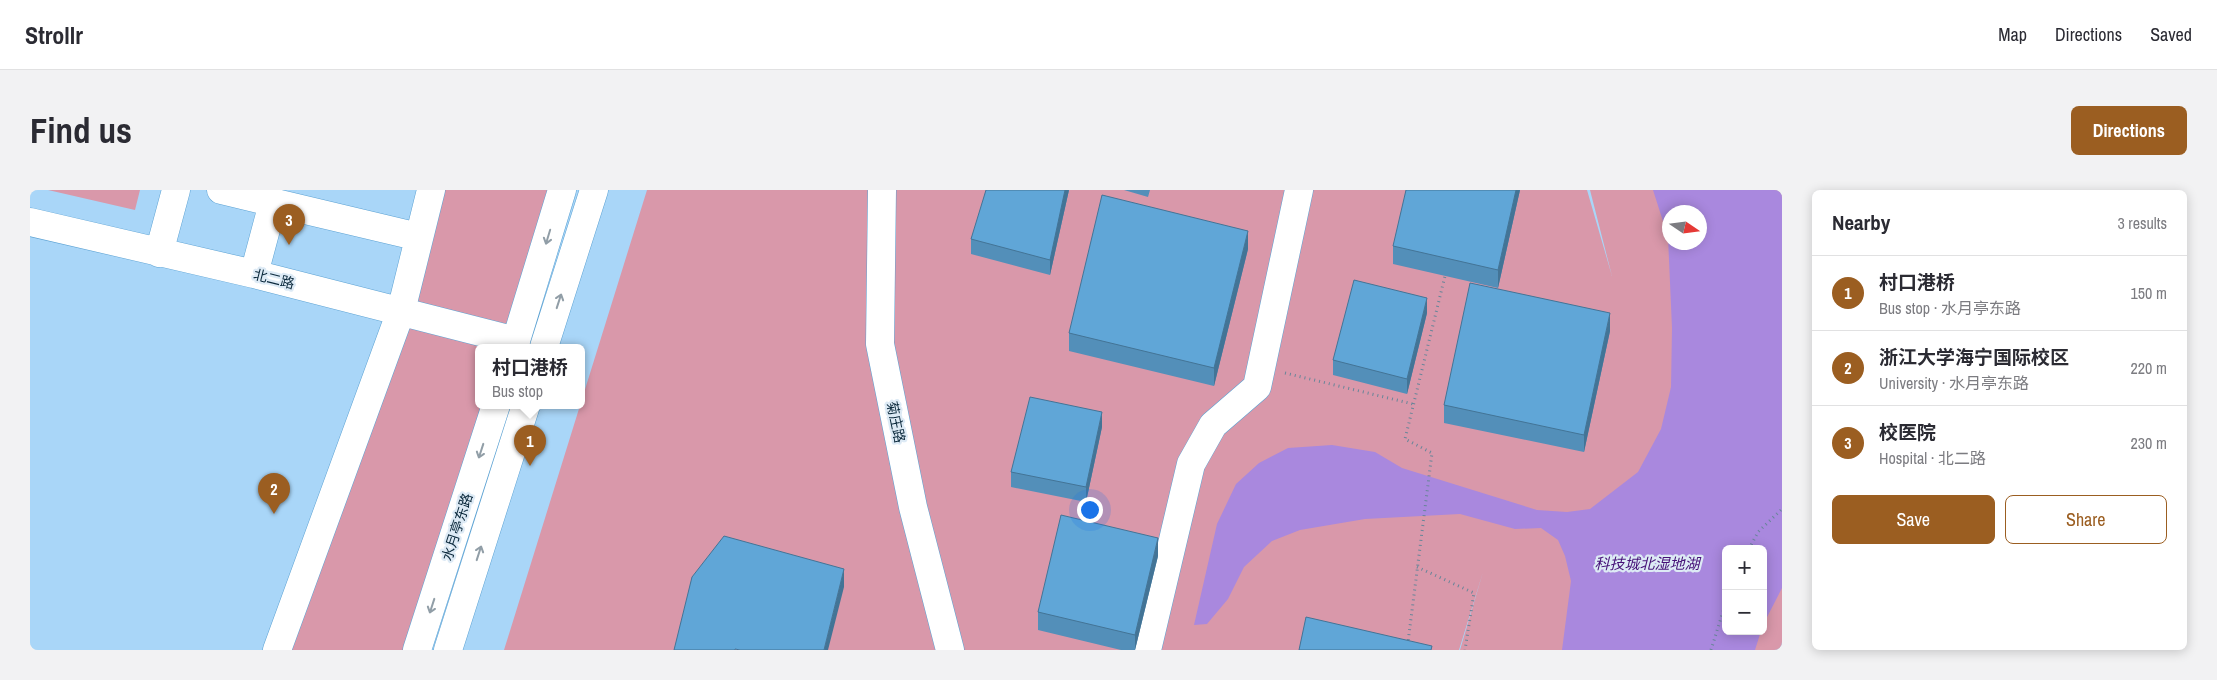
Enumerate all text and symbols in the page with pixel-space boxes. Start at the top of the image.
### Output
text: Strollr [25,19,83,51]
text: Map [1998,22,2027,47]
text: Directions [2055,22,2122,47]
text: Saved [2150,22,2192,47]
button: Directions [2071,106,2187,155]
text: Find us [30,107,132,154]
pin: 3 [273,204,305,245]
north arrow [1662,205,1707,250]
text: Nearby [1832,208,1890,237]
text: 3 results [2117,212,2167,234]
one-way arrow [543,228,553,244]
street label: 北二路 [251,265,297,293]
text: 村口港桥 [1879,269,1955,295]
text: 1 [1844,282,1852,304]
text: 150 m [2131,282,2167,304]
one-way arrow [554,293,564,309]
text: Bus stop · 水月亭东路 [1879,297,2021,319]
popup [475,344,585,409]
text: 浙江大学海宁国际校区 [1879,344,2069,370]
text: 村口港桥 [492,354,568,380]
text: 2 [1844,357,1852,379]
text: 220 m [2131,357,2167,379]
text: University · 水月亭东路 [1879,372,2029,394]
text: Bus stop [492,380,543,402]
street label: 菊庄路 [883,400,909,444]
text: 校医院 [1879,419,1936,445]
pin: 1 [514,425,546,466]
text: 3 [1844,432,1852,454]
text: 230 m [2131,432,2167,454]
one-way arrow [476,443,485,459]
text: Hospital · 北二路 [1879,447,1986,469]
pin: 2 [258,473,290,514]
street label: 水月亭东路 [438,491,476,563]
button: Save [1832,495,1995,544]
button: Share [2005,495,2167,544]
your location [1077,497,1103,523]
map controls [1722,545,1767,635]
button: + [1722,545,1767,590]
one-way arrow [474,546,484,562]
water label: 科技城北湿地湖 [1594,553,1701,574]
button: − [1722,590,1767,635]
one-way arrow [426,598,436,614]

